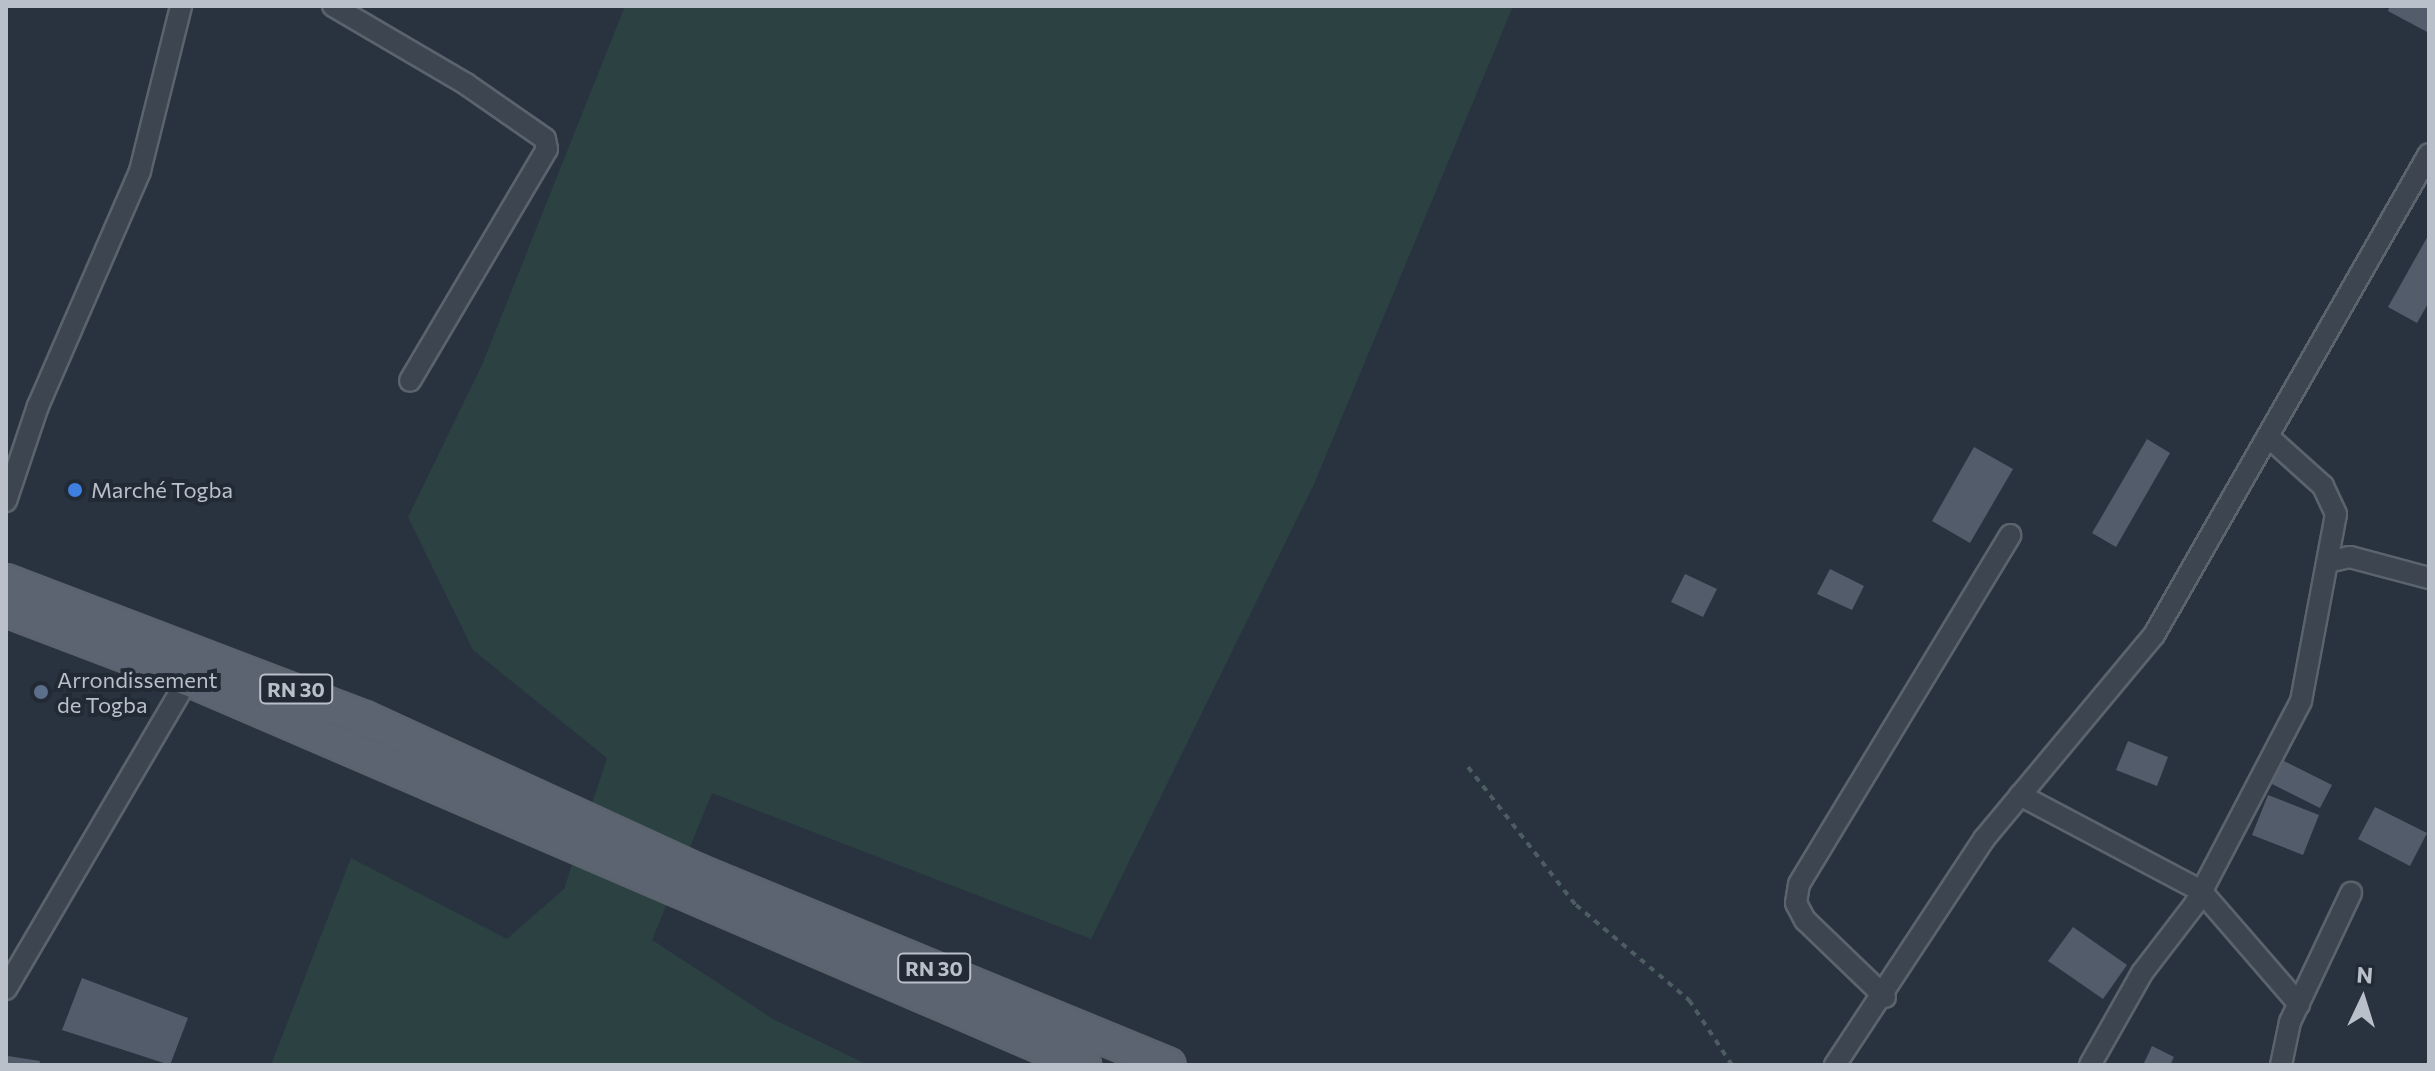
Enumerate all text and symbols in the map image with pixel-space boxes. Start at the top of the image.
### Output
place label: Marché Togba [91,477,233,503]
marker: Marché Togba [66,481,84,499]
place label: Arrondissement de Togba [57,666,218,718]
road number: RN 30 [258,673,334,705]
marker: Arrondissement de Togba [32,683,50,701]
road number: RN 30 [896,952,972,984]
north arrow [2323,959,2403,1039]
text: N [2356,961,2374,989]

